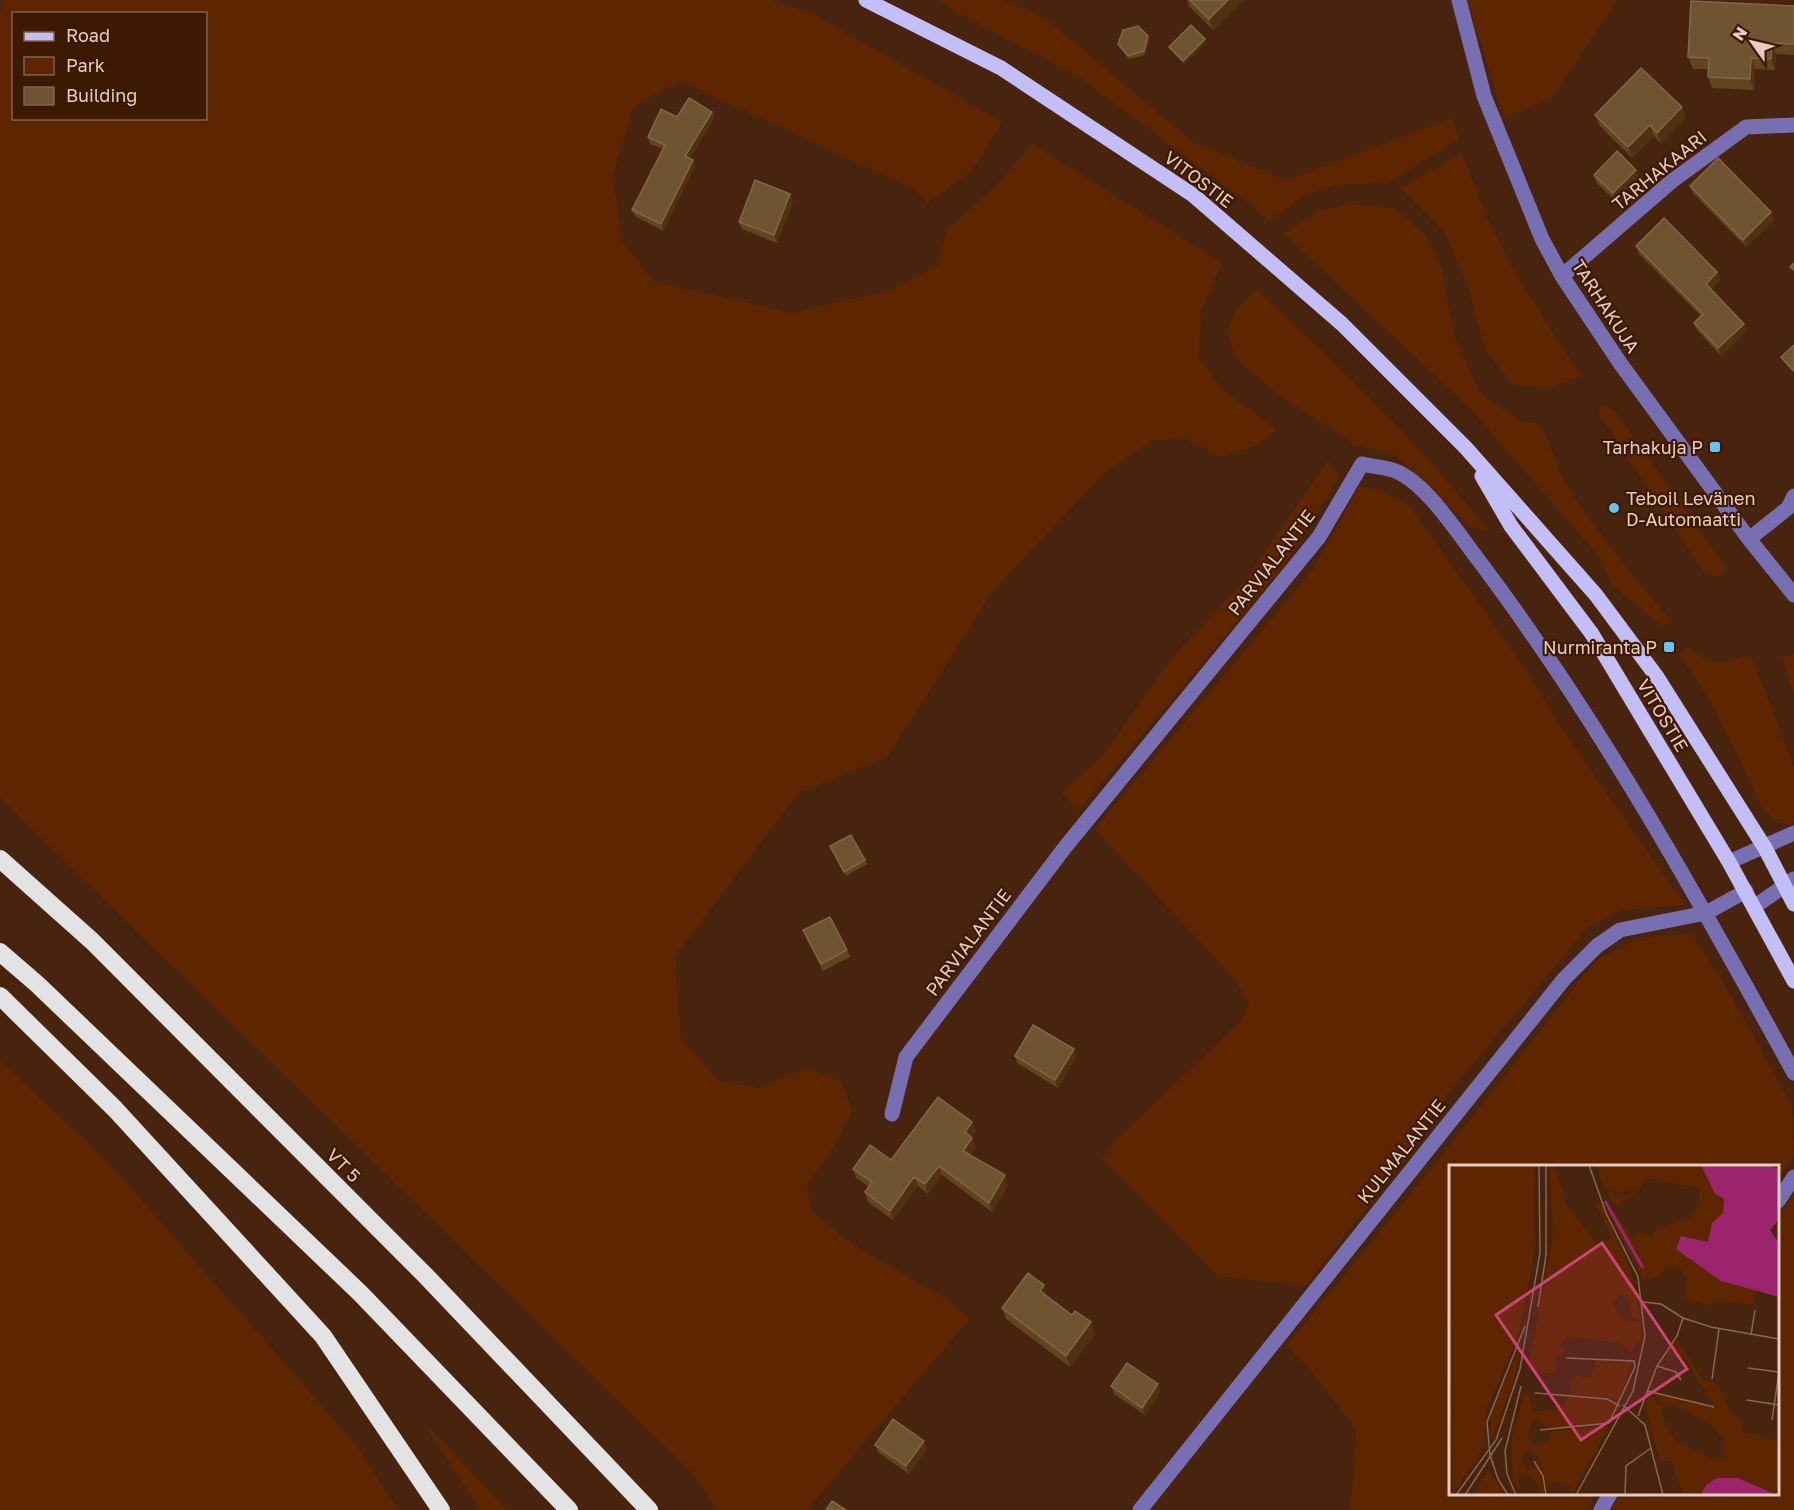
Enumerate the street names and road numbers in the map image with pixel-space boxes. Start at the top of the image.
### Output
street label: TARHAKAARI [1607,125,1711,215]
street label: VITOSTIE [1160,146,1238,212]
street label: TARHAKUJA [1568,255,1644,357]
street label: PARVIALANTIE [1223,505,1319,619]
street label: VITOSTIE [1633,675,1693,755]
street label: PARVIALANTIE [921,884,1015,1000]
street label: KULMALANTIE [1352,1094,1450,1208]
street label: VT 5 [323,1144,365,1186]

